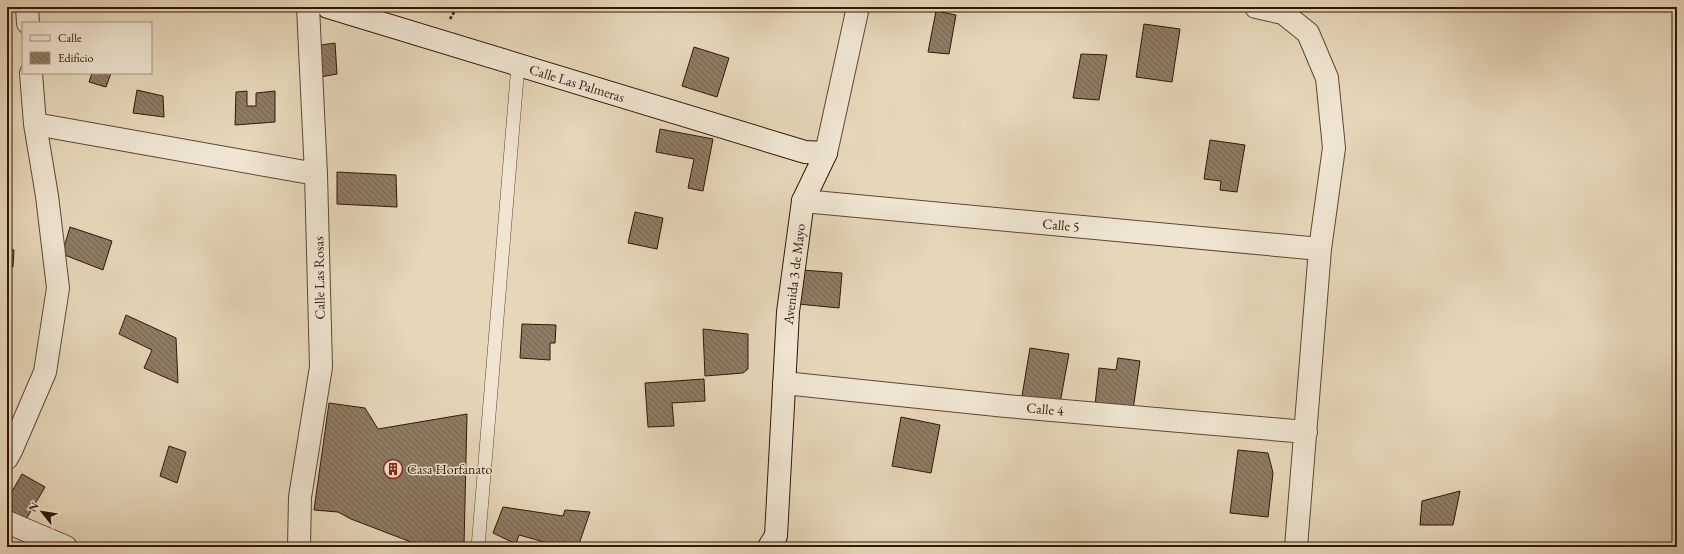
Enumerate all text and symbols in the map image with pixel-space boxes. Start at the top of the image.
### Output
legend [22,22,152,74]
text: Calle [58,30,82,46]
text: Edificio [58,50,94,66]
street label: Calle Las Palmeras [527,60,627,106]
street label: Calle 5 [1042,214,1080,236]
street label: Avenida 3 de Mayo [779,222,809,327]
street label: Calle Las Rosas [309,236,329,320]
street label: Calle 4 [1026,398,1065,420]
building icon: Casa Horfanato [382,458,404,480]
place label: Casa Horfanato [407,460,492,478]
north arrow [22,492,62,532]
text: N [25,500,42,514]

